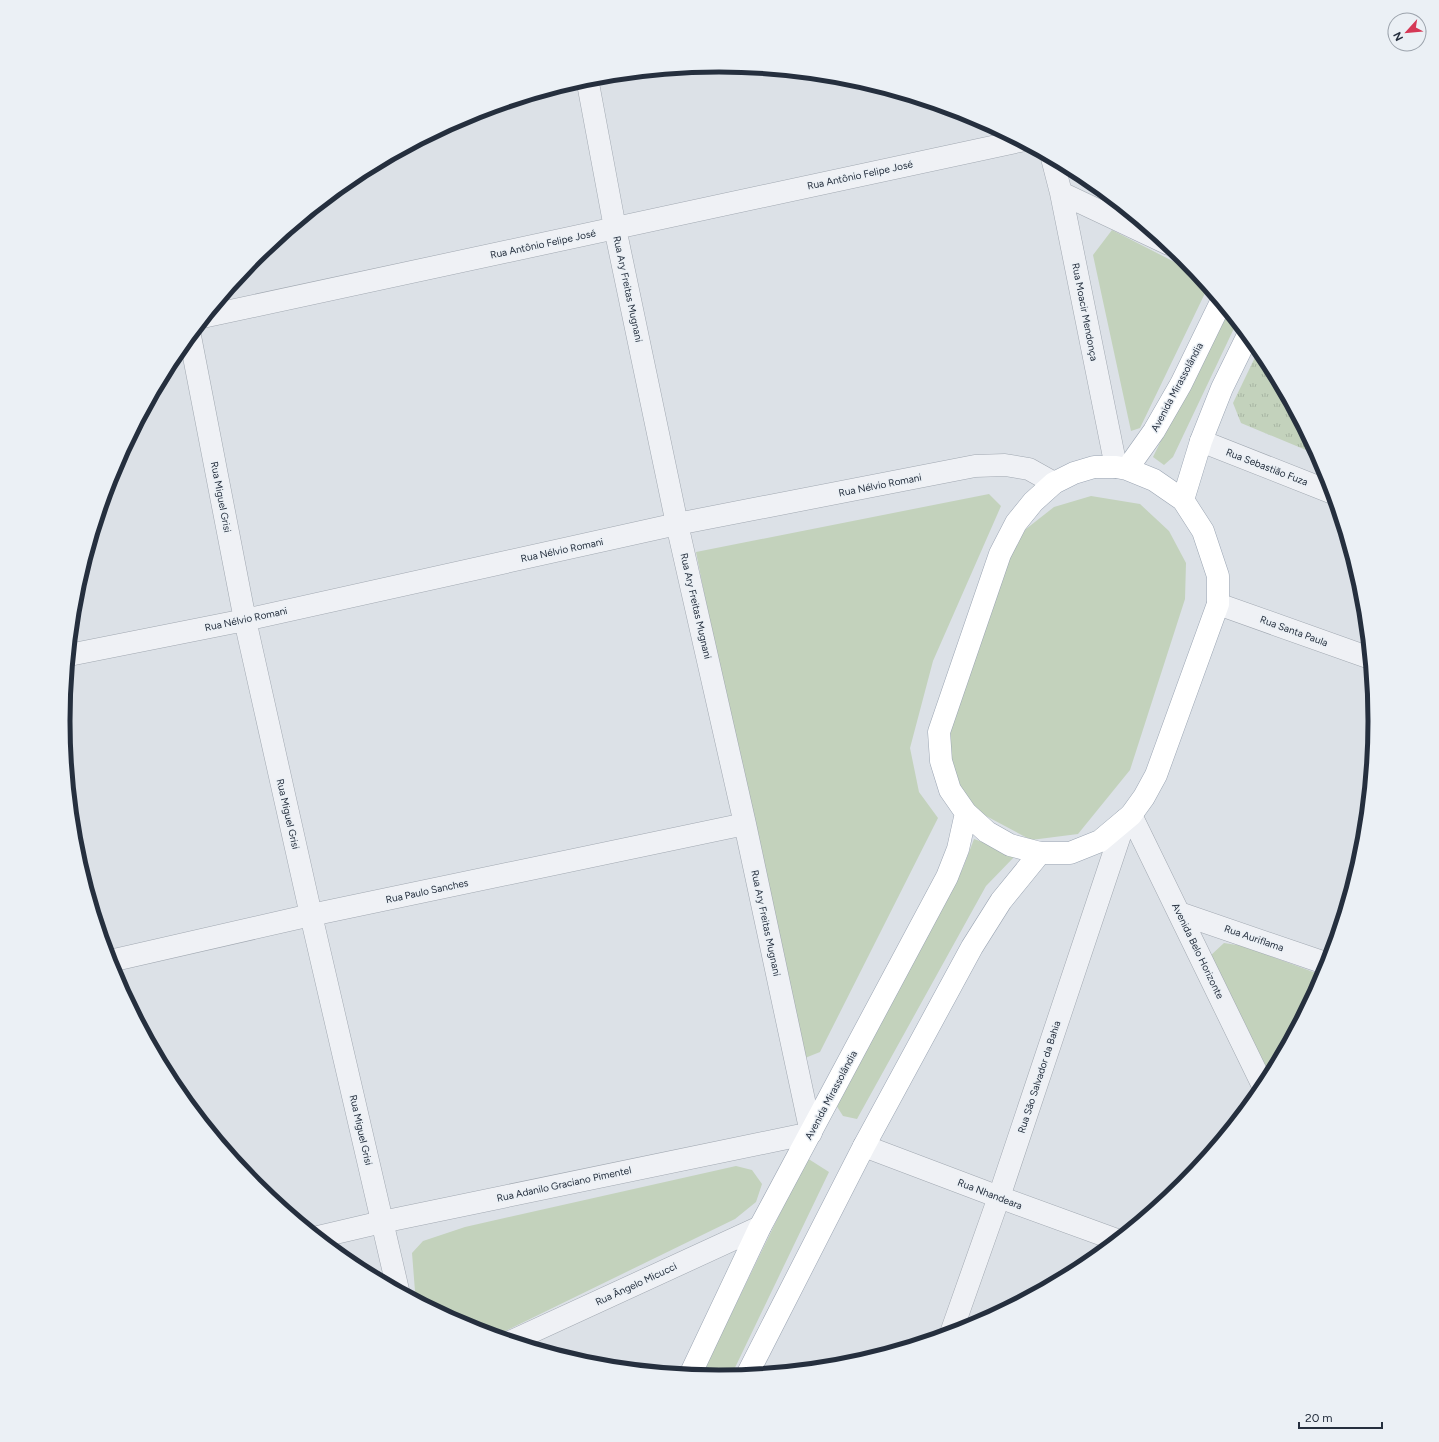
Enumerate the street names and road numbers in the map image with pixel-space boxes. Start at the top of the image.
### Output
street label: Rua Antônio Felipe José [806,157,915,193]
street label: Rua Antônio Felipe José [489,226,598,262]
street label: Rua Ary Freitas Mugnani [610,235,646,343]
street label: Rua Moacir Mendonça [1069,262,1101,362]
street label: Avenida Mirassolândia [1148,340,1206,434]
street label: Rua Sebastião Fuza [1224,445,1310,489]
street label: Rua Miguel Grisi [208,460,234,534]
street label: Rua Nélvio Romani [837,471,923,499]
street label: Rua Nélvio Romani [519,535,605,565]
street label: Rua Ary Freitas Mugnani [677,552,715,660]
street label: Rua Nélvio Romani [203,604,289,634]
street label: Rua Santa Paula [1258,613,1330,649]
street label: Rua Miguel Grisi [274,777,302,851]
street label: Rua Ary Freitas Mugnani [748,869,784,977]
street label: Rua Paulo Sanches [384,876,470,906]
street label: Avenida Belo Horizonte [1169,901,1227,1002]
street label: Rua Auriflama [1223,922,1285,954]
street label: Rua São Salvador da Bahia [1015,1019,1063,1135]
street label: Avenida Mirassolândia [802,1048,860,1142]
street label: Rua Miguel Grisi [347,1093,375,1167]
street label: Rua Adanilo Graciano Pimentel [496,1163,632,1205]
street label: Rua Nhandeara [956,1176,1024,1212]
street label: Rua Ângelo Micucci [593,1259,679,1309]

